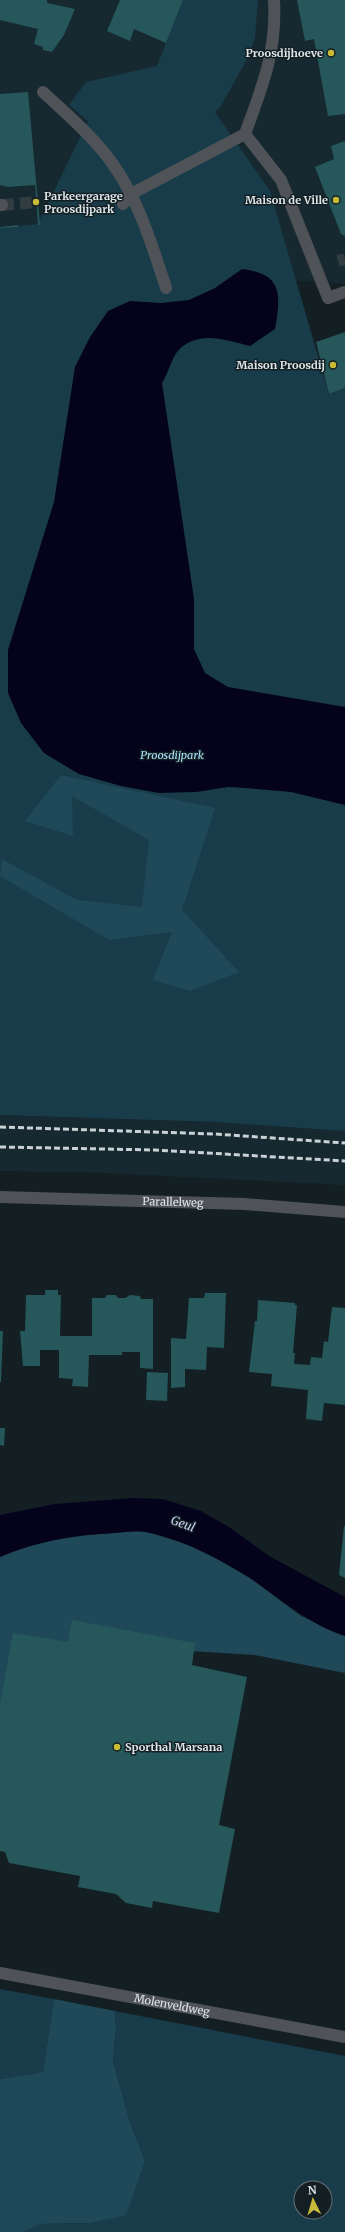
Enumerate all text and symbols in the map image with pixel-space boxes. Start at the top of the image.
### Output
place label: Proosdijhoeve [246,46,323,60]
marker: Proosdijhoeve [326,48,336,58]
place label: Parkeergarage Proosdijpark [44,189,123,216]
place label: Maison de Ville [245,193,328,207]
marker: Maison de Ville [331,195,341,205]
marker: Parkeergarage Proosdijpark [31,197,41,207]
place label: Maison Proosdij [236,358,325,372]
marker: Maison Proosdij [328,360,338,370]
park label: Proosdijpark [140,748,204,762]
street label: Parallelweg [142,1194,204,1210]
water label: Geul [169,1512,198,1535]
place label: Sporthal Marsana [125,1740,222,1754]
marker: Sporthal Marsana [112,1742,122,1752]
street label: Molenveldweg [133,1991,212,2019]
north arrow [293,2180,333,2220]
text: N [307,2183,317,2197]

